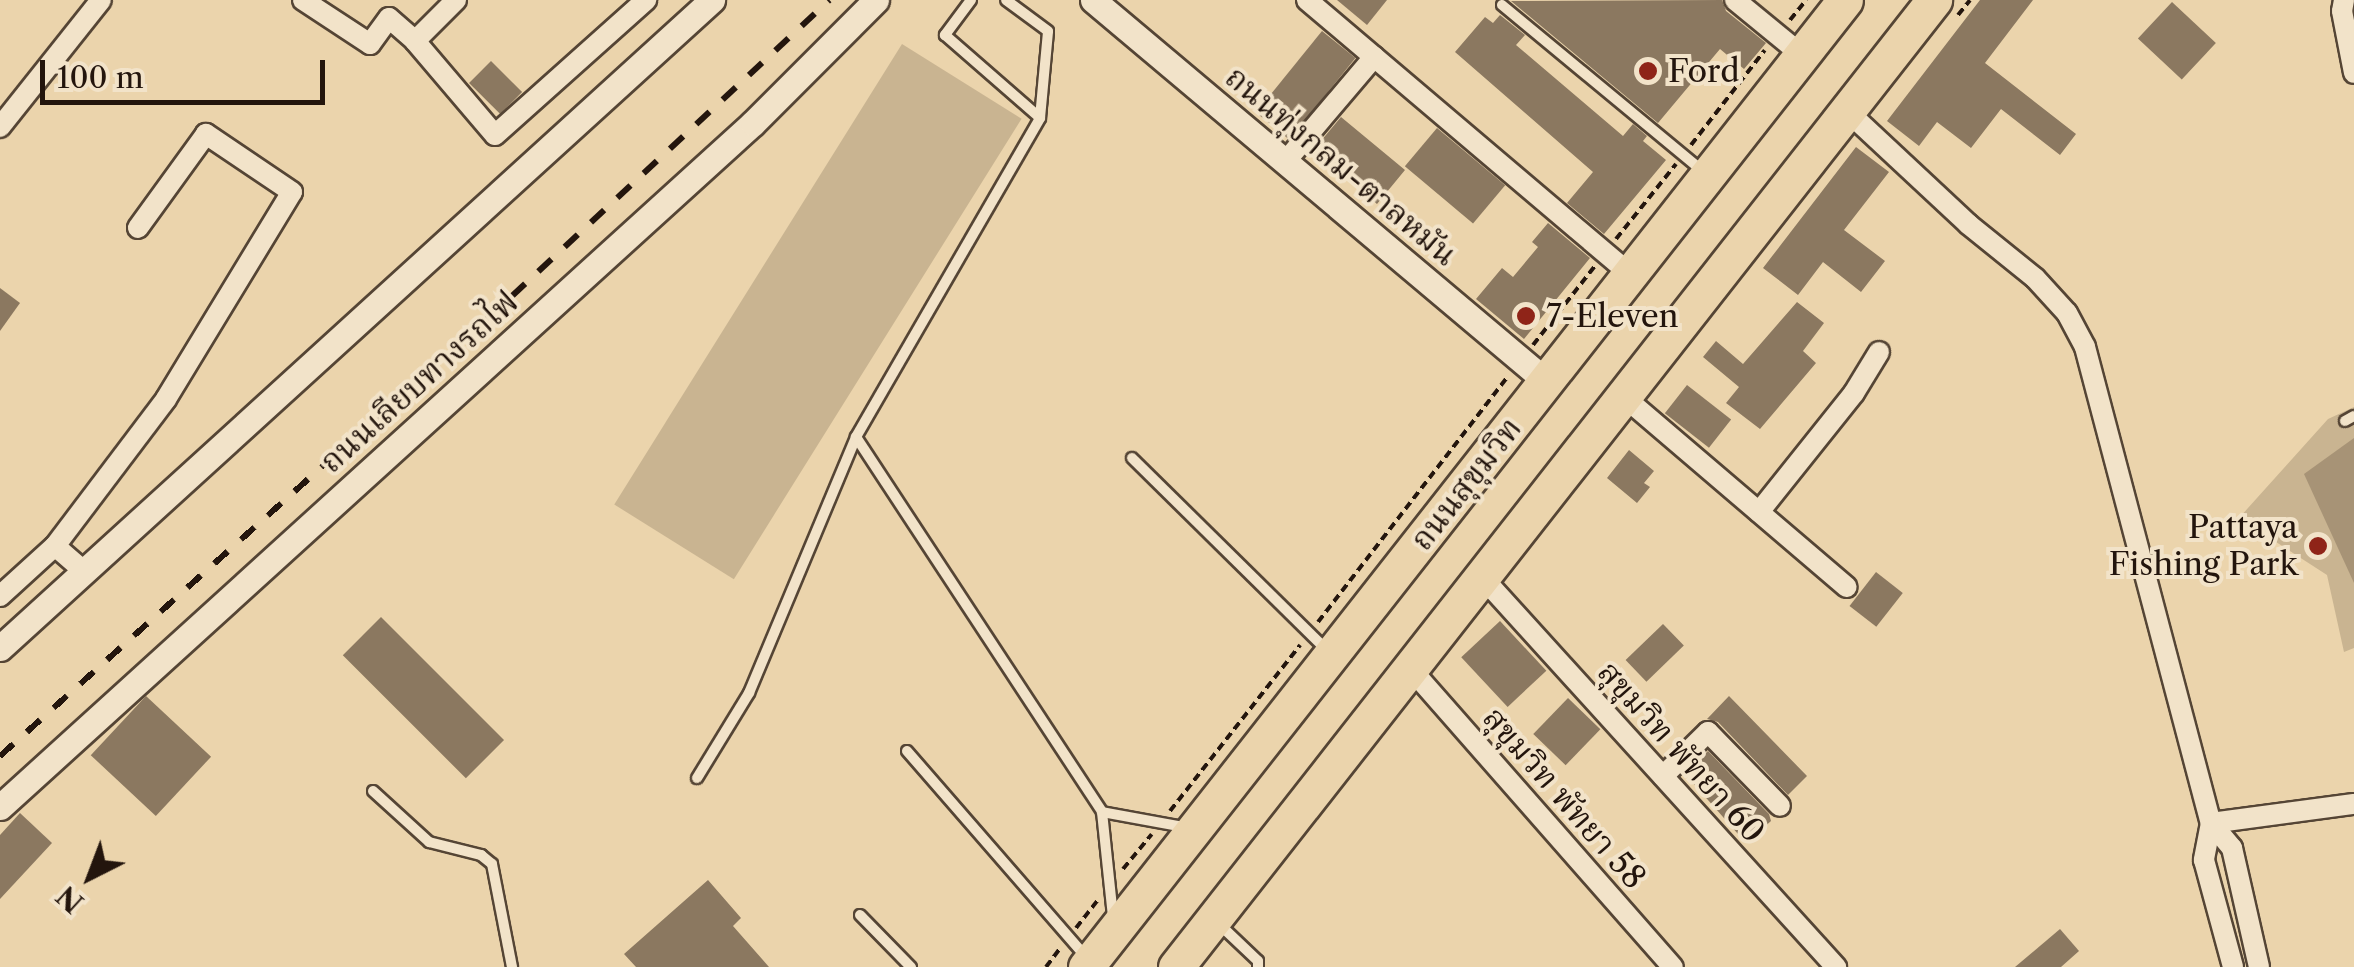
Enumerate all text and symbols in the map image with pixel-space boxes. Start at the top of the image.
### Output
scale bar [45,40,330,102]
place label: Ford [1668,52,1740,90]
street label: ถนนทุ่งกลม-ตาลหมัน [1217,58,1465,274]
text: 100 m [57,59,144,96]
marker: Ford [1637,60,1659,82]
street label: ถนนเลียบทางรถไฟ [312,283,526,481]
place label: 7-Eleven [1546,297,1679,335]
marker: 7-Eleven [1515,305,1537,327]
street label: ถนนสุขุมวิท [1402,410,1530,558]
place label: Pattaya Fishing Park [2109,509,2298,584]
marker: Pattaya Fishing Park [2307,535,2329,557]
street label: สุขุมวิท พัทยา 60 [1590,653,1772,851]
street label: สุขุมวิท พัทยา 58 [1475,699,1653,897]
north arrow [40,827,140,927]
text: N [50,879,90,920]

